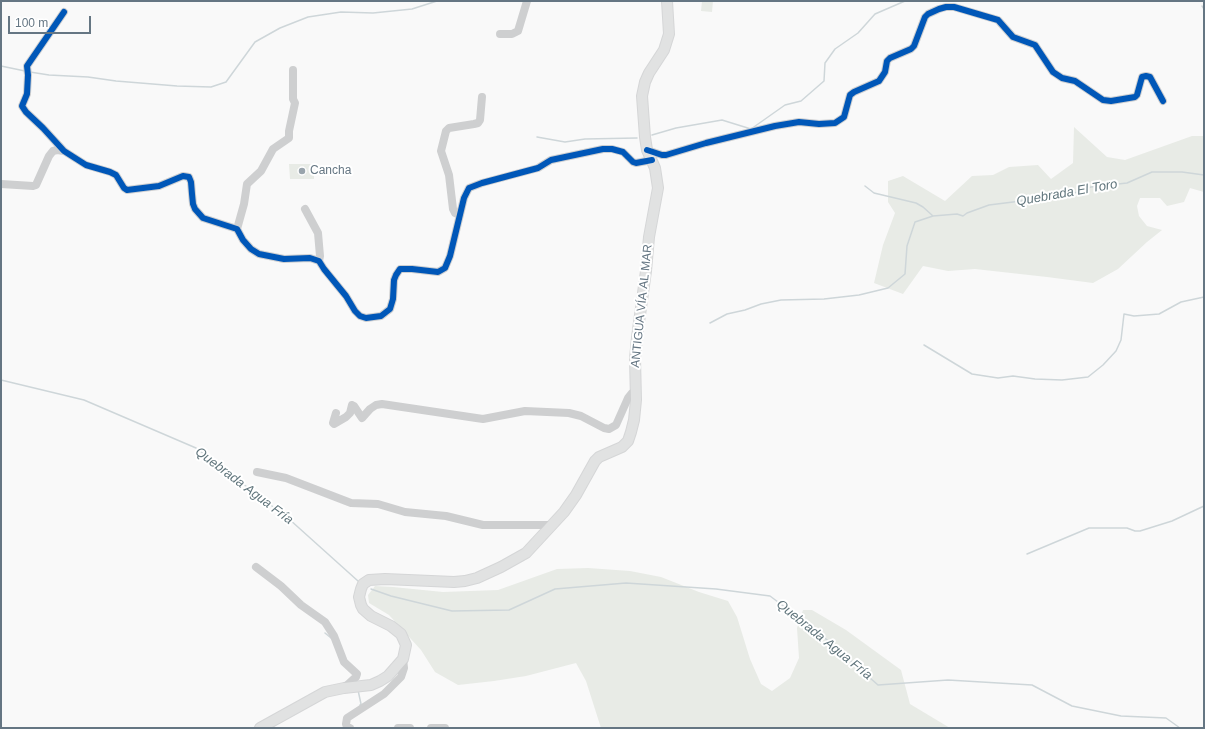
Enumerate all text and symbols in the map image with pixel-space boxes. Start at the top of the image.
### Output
scale bar [10,8,93,34]
text: 100 m [15,16,48,30]
place label: Cancha [310,164,351,178]
marker: Cancha [297,166,307,176]
water label: Quebrada El Toro [1015,176,1119,210]
street label: ANTIGUA VÍA AL MAR [628,244,656,368]
water label: Quebrada Agua Fría [192,444,296,528]
water label: Quebrada Agua Fría [773,597,875,683]

